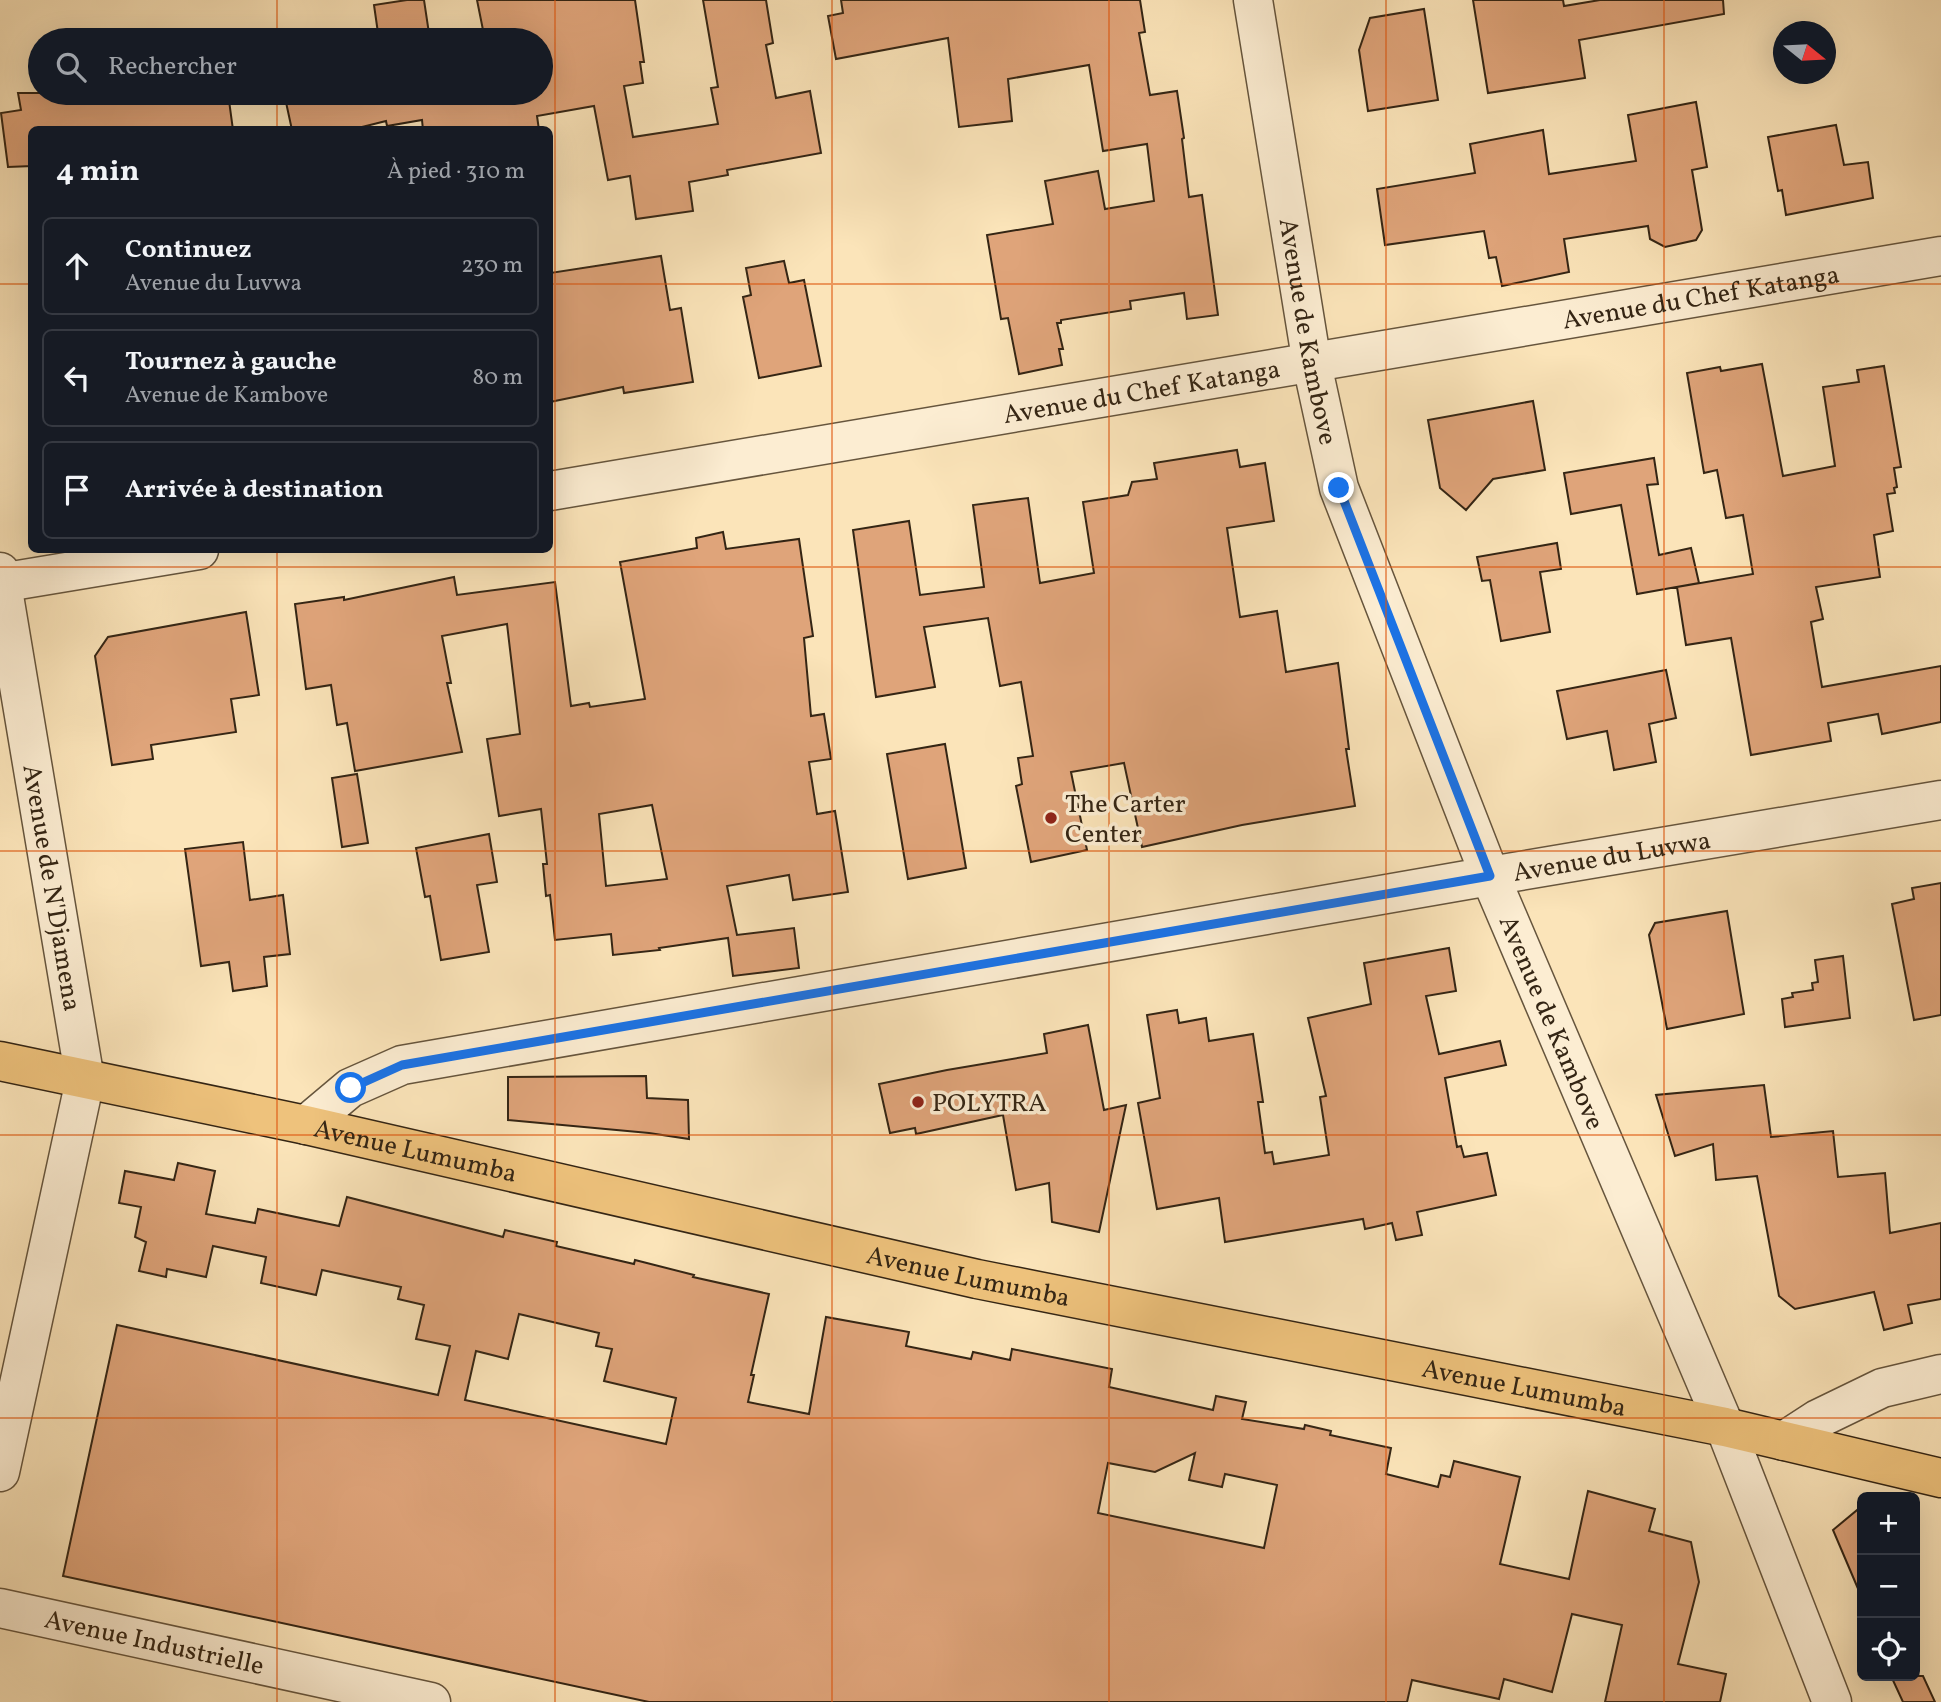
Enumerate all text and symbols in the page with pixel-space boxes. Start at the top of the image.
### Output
north arrow [1773,21,1836,84]
search box [28,28,553,105]
icon: search [52,48,90,86]
text: Rechercher [108,49,237,85]
text: 4 min [56,151,140,193]
text: À pied · 310 m [387,156,525,188]
street label: Avenue de Kambove [1269,216,1345,448]
text: Continuez [125,232,251,268]
icon: ahead [58,247,96,285]
text: 230 m [461,250,523,282]
street label: Avenue du Chef Katanga [1560,257,1842,340]
text: Avenue du Luvwa [125,268,302,300]
text: Tournez à gauche [125,344,337,380]
street label: Avenue du Chef Katanga [1001,352,1283,434]
icon: left [58,359,96,397]
text: 80 m [473,362,523,394]
text: Avenue de Kambove [125,380,328,412]
icon: arrive [58,471,96,509]
text: Arrivée à destination [125,472,384,508]
route end [1323,472,1354,503]
street label: Avenue de N'Djamena [12,762,89,1014]
place label: The Carter Center [1065,787,1186,853]
marker: The Carter Center [1043,810,1059,826]
street label: Avenue du Luvwa [1510,823,1714,892]
street label: Avenue de Kambove [1489,910,1612,1136]
route start [335,1072,366,1103]
place label: POLYTRA [932,1086,1047,1122]
marker: POLYTRA [910,1094,926,1110]
street label: Avenue Lumumba [310,1111,520,1193]
street label: Avenue Lumumba [863,1238,1073,1317]
street label: Avenue Lumumba [1419,1351,1629,1427]
map controls [1857,1492,1920,1681]
button: + [1857,1492,1920,1555]
button: − [1857,1555,1920,1618]
street label: Avenue Industrielle [41,1602,267,1685]
button: locate [1857,1618,1920,1681]

